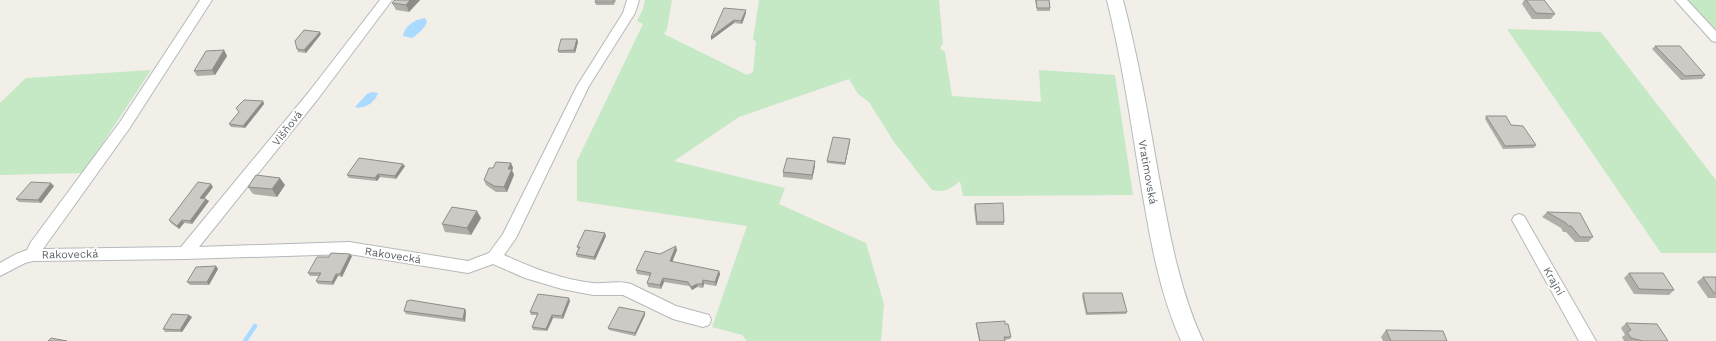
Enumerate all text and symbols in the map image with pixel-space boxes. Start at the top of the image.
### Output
street label: Višňová [270,108,305,148]
street label: Vratimovská [1135,139,1160,205]
street label: Rakovecká [364,245,422,266]
street label: Rakovecká [42,248,99,261]
street label: Krajní [1540,265,1567,298]

